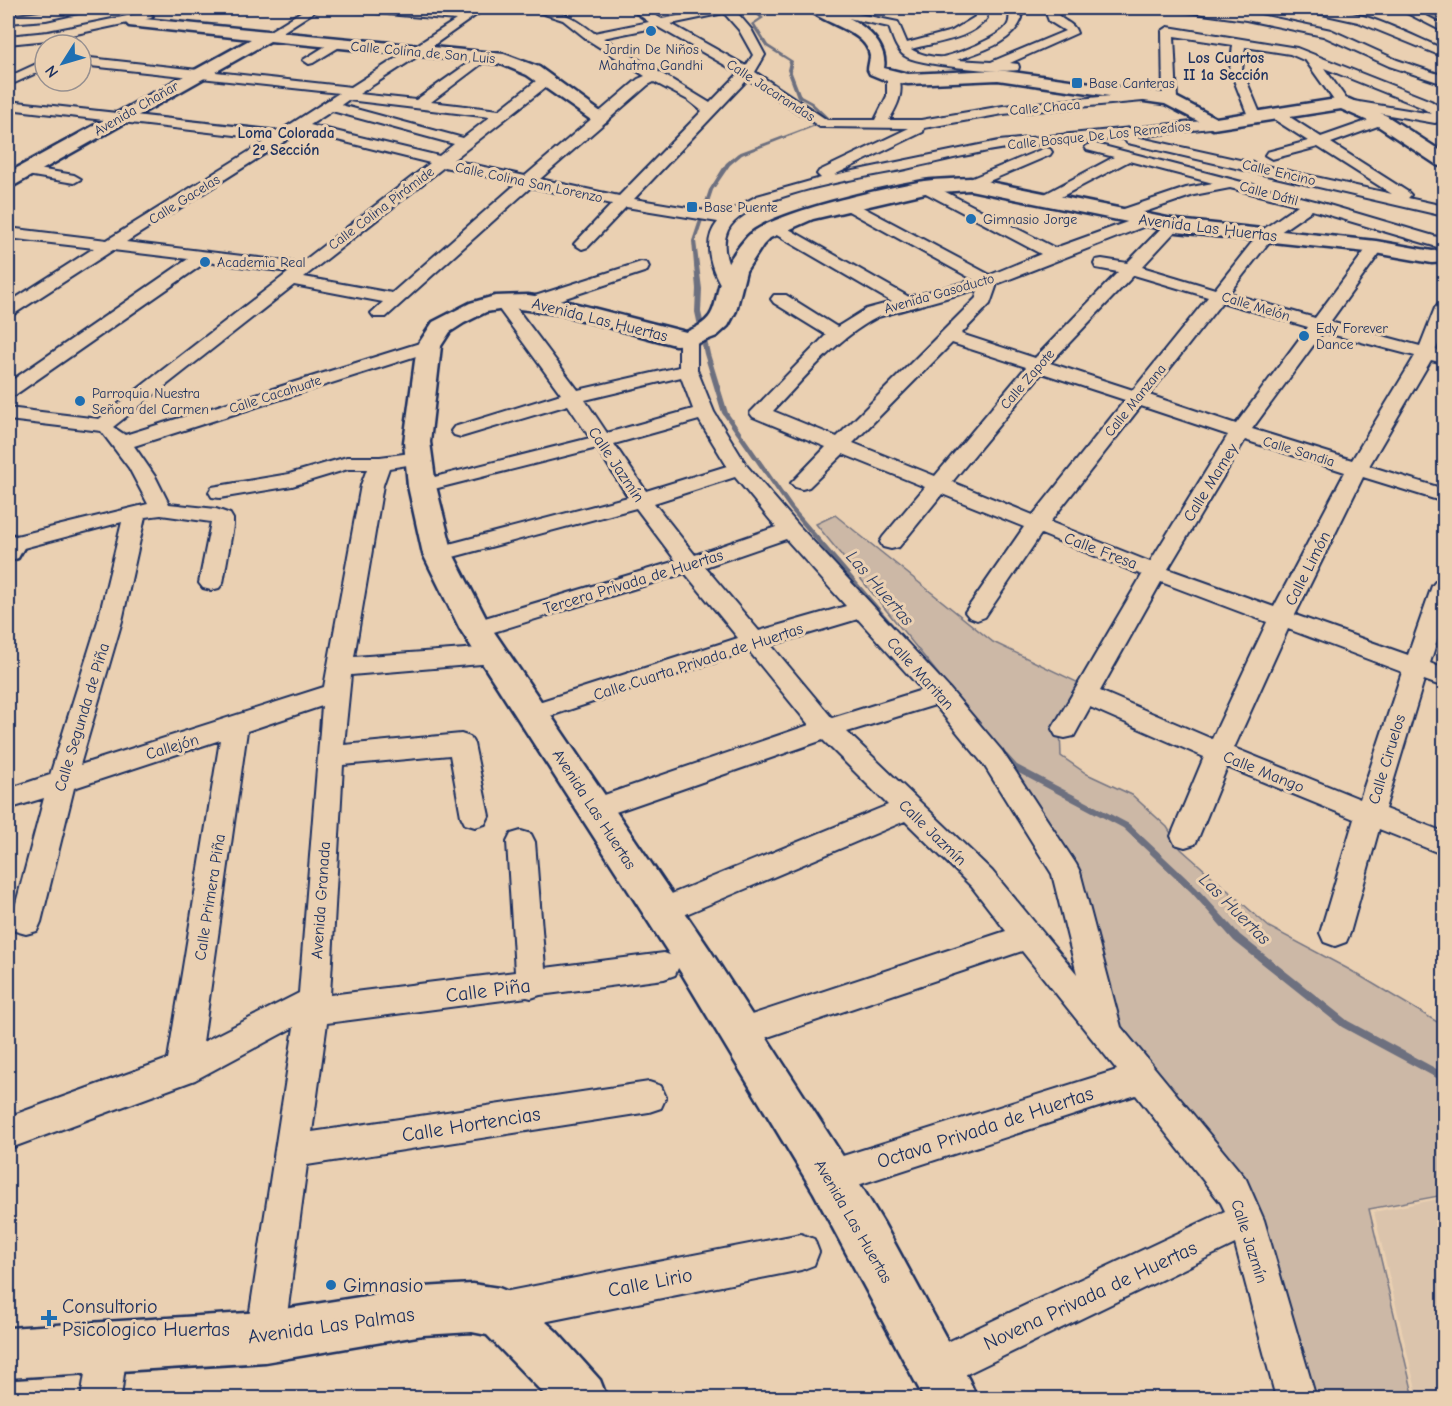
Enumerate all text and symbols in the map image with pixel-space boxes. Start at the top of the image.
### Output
marker: Jardin De Niños Mahatma Gandhi [644,24,658,38]
north arrow [33,33,93,93]
street label: Calle Colina de San Luis [350,38,496,67]
place label: Jardin De Niños Mahatma Gandhi [599,41,703,74]
district label: Los Cuartos II 1a Sección [1183,49,1269,84]
street label: Calle Jacarandas [723,56,818,125]
text: N [41,62,62,81]
place label: Base Canteras [1089,75,1175,92]
marker: Base Canteras [1070,76,1084,90]
street label: Avenida Chañar [91,77,182,139]
street label: Calle Chaca [1009,96,1081,119]
street label: Calle Bosque De Los Remedios [1007,117,1192,154]
district label: Loma Colorada 2ª Sección [237,124,335,159]
street label: Calle Encino [1240,156,1317,189]
street label: Calle Colina San Lorenzo [454,159,604,206]
street label: Calle Colina Pirámide [325,163,438,254]
street label: Calle Gacelas [146,171,223,228]
street label: Calle Dátil [1238,178,1300,209]
place label: Base Puente [704,199,778,216]
marker: Base Puente [685,200,699,214]
place label: Gimnasio Jorge [983,211,1077,228]
street label: Avenida Las Huertas [1138,211,1278,245]
marker: Gimnasio Jorge [964,212,978,226]
place label: Academia Real [217,254,306,271]
marker: Academia Real [198,255,212,269]
street label: Avenida Gasoducto [882,270,996,317]
street label: Calle Melón [1220,288,1292,325]
street label: Avenida Las Huertas [530,294,670,346]
place label: Edy Forever Dance [1316,320,1388,353]
marker: Edy Forever Dance [1297,329,1311,343]
street label: Calle Zapote [997,346,1058,413]
street label: Calle Manzana [1101,361,1170,440]
street label: Calle Cacahuate [227,372,323,417]
place label: Parroquia Nuestra Señora del Carmen [92,385,209,418]
marker: Parroquia Nuestra Señora del Carmen [73,394,87,408]
street label: Calle Jazmín [584,424,648,506]
street label: Calle Sandia [1261,433,1337,470]
street label: Calle Mamey [1180,440,1242,525]
street label: Calle Limón [1282,528,1334,608]
street label: Calle Fresa [1062,529,1140,573]
street label: Tercera Privada de Huertas [541,546,726,618]
water label: Las Huertas [841,547,918,630]
street label: Calle Cuarta Privada de Huertas [591,619,806,704]
street label: Calle Maritan [883,634,957,714]
street label: Calle Segunda de Piña [51,641,113,794]
street label: Calle Ciruelos [1365,712,1409,806]
street label: Callejón [144,730,201,763]
street label: Avenida Las Huertas [549,746,640,873]
street label: Calle Mango [1220,747,1307,796]
street label: Calle Jazmín [895,796,970,869]
street label: Calle Primera Piña [191,833,229,962]
street label: Avenida Granada [308,841,334,959]
water label: Las Huertas [1195,869,1275,950]
street label: Calle Piña [444,974,532,1007]
street label: Octava Privada de Huertas [874,1082,1096,1173]
street label: Calle Hortencias [400,1102,542,1147]
street label: Avenida Las Huertas [810,1157,896,1287]
street label: Calle Jazmín [1227,1197,1271,1285]
street label: Novena Privada de Huertas [980,1236,1201,1355]
street label: Calle Lirio [606,1263,694,1302]
place label: Gimnasio [343,1274,423,1297]
marker: Gimnasio [324,1278,338,1292]
place label: Consultorio Psicologico Huertas [62,1295,230,1341]
street label: Avenida Las Palmas [246,1302,416,1349]
marker: Consultorio Psicologico Huertas [40,1309,58,1327]

